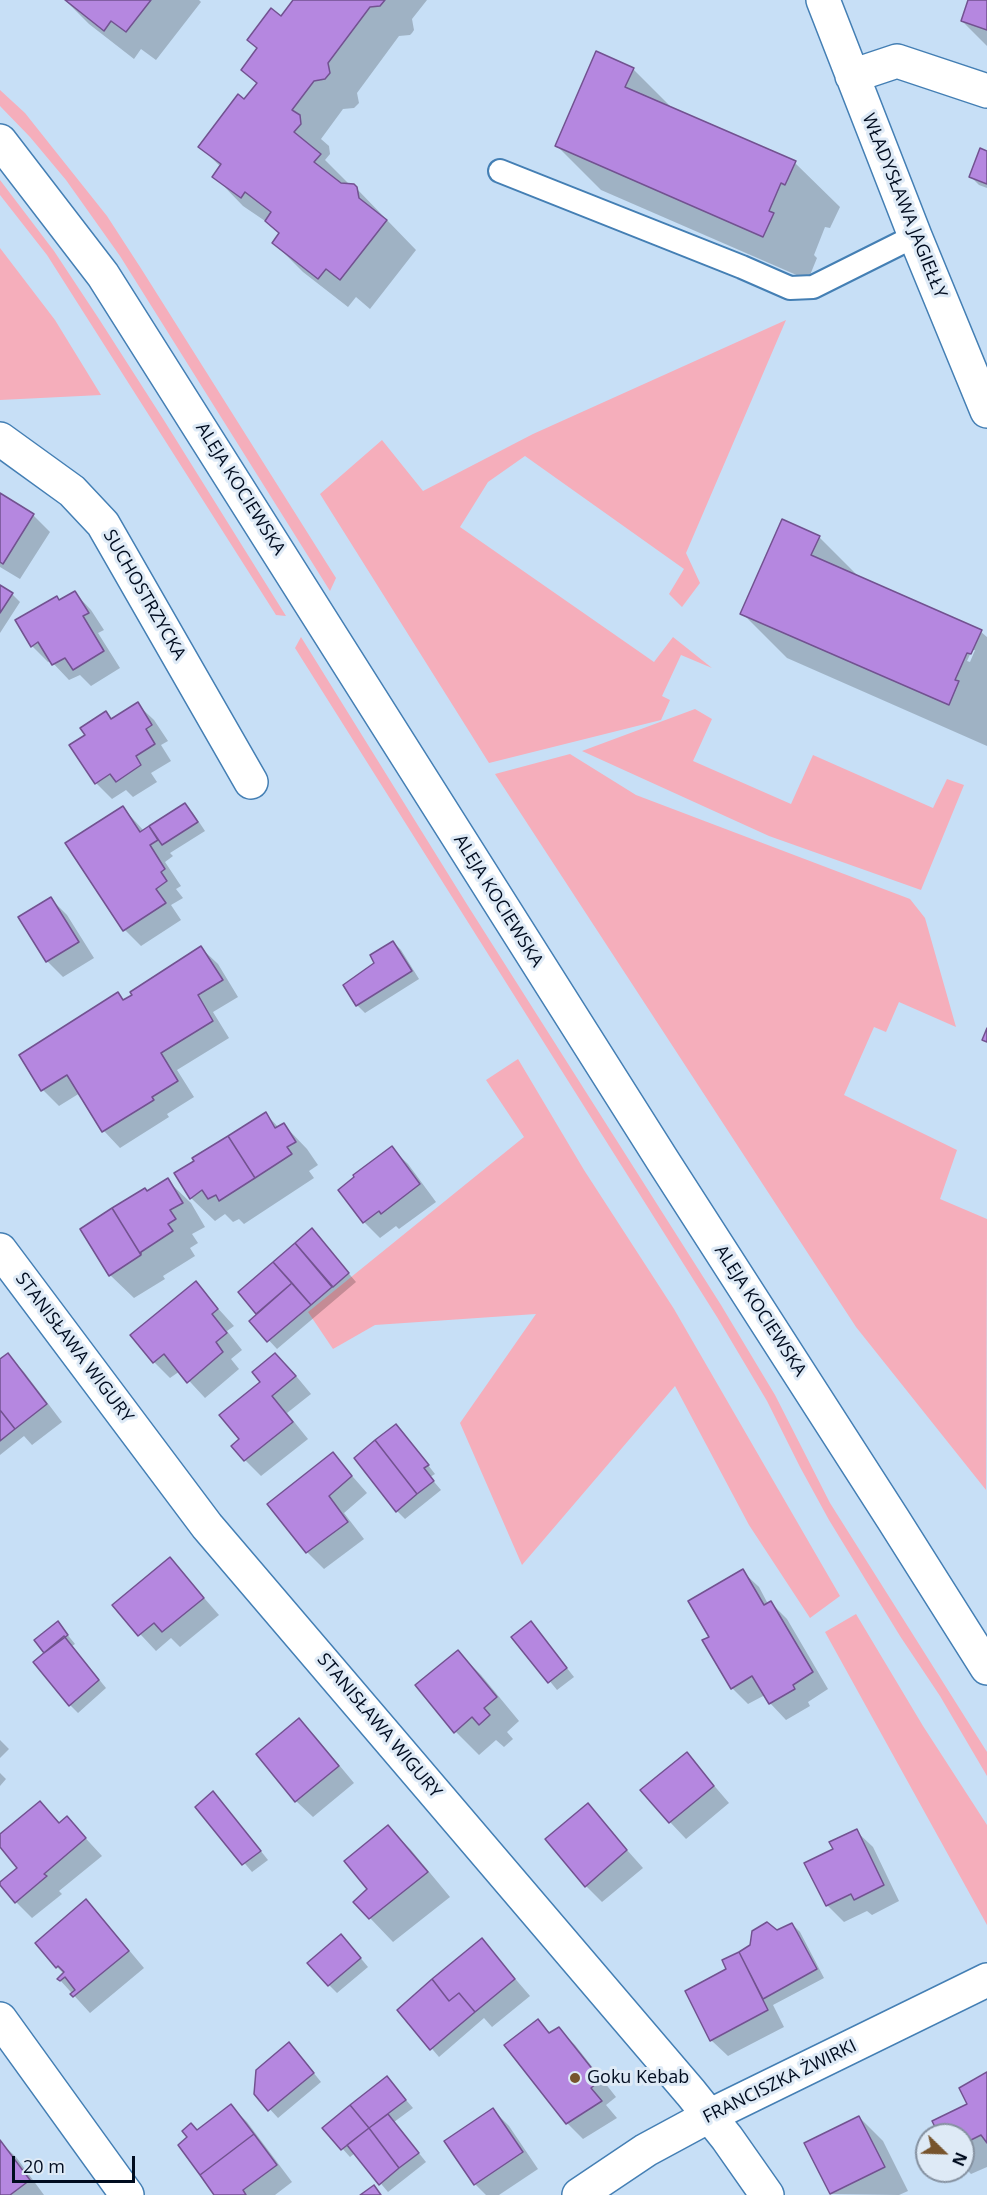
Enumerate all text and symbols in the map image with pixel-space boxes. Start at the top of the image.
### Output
street label: WŁADYSŁAWA JAGIEŁŁY [857,111,951,301]
street label: ALEJA KOCIEWSKA [191,419,289,559]
street label: SUCHOSTRZYCKA [98,526,190,664]
street label: ALEJA KOCIEWSKA [449,831,547,971]
street label: ALEJA KOCIEWSKA [710,1241,810,1381]
street label: STANISŁAWA WIGURY [11,1269,137,1427]
street label: STANISŁAWA WIGURY [312,1649,446,1803]
street label: FRANCISZKA ŻWIRKI [700,2035,860,2129]
place label: Goku Kebab [587,2067,689,2089]
marker: Goku Kebab [568,2071,582,2085]
north arrow [915,2123,975,2183]
scale bar [15,2144,138,2182]
text: N [947,2149,972,2170]
text: 20 m [23,2154,65,2178]

